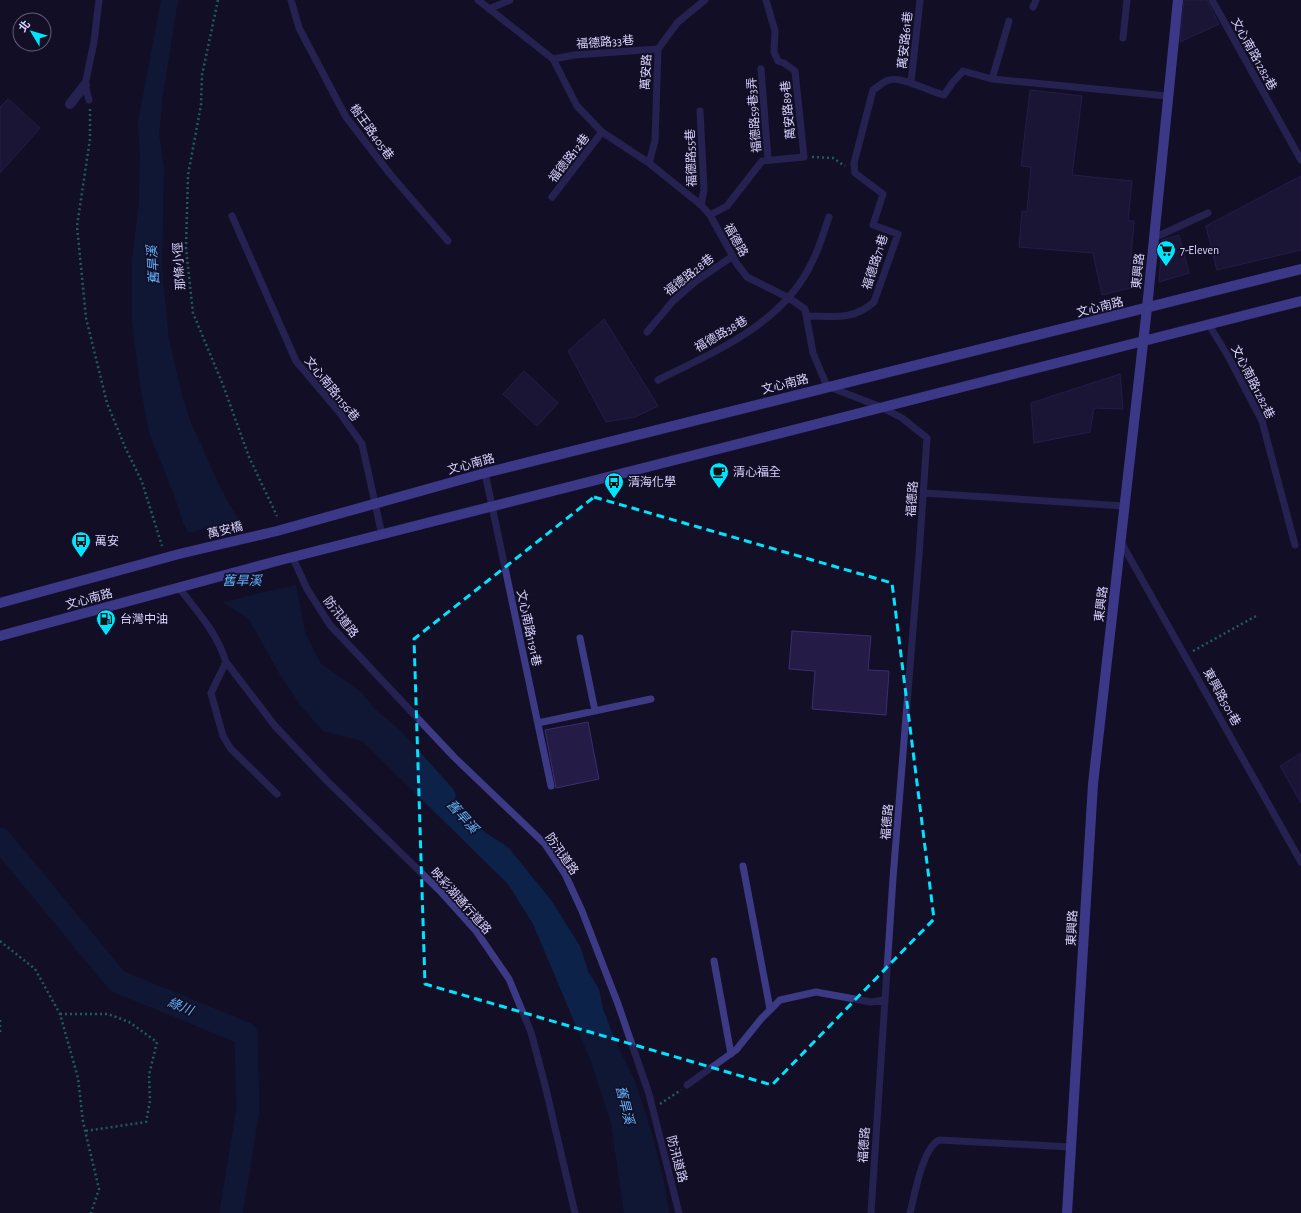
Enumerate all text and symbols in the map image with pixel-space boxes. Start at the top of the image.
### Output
street label: 萬安路61巷 [895,11,914,69]
north arrow [12,12,52,52]
street label: 文心南路1282巷 [1229,15,1280,92]
text: 北 [17,18,32,34]
street label: 福德路33巷 [576,33,634,50]
street label: 萬安路 [638,54,653,90]
street label: 福德路59巷3弄 [744,77,763,153]
street label: 萬安路89巷 [778,80,797,140]
street label: 樹王路405巷 [348,102,397,162]
street label: 福德路55巷 [683,129,698,187]
street label: 福德路12巷 [546,131,591,184]
street label: 福德路 [722,221,751,259]
street label: 福德路71巷 [860,233,890,291]
supermarket icon: 7-Eleven [1155,239,1177,267]
street label: 那條小徑 [170,242,187,290]
water label: 舊旱溪 [145,243,162,285]
place label: 7-Eleven [1180,244,1219,256]
street label: 福德路28巷 [661,251,716,298]
street label: 東興路 [1129,252,1146,290]
street label: 文心南路 [1075,294,1125,319]
street label: 福德路38巷 [692,313,749,354]
street label: 文心南路1282巷 [1229,343,1278,421]
street label: 文心南路1156巷 [303,354,362,423]
street label: 文心南路 [760,371,810,396]
street label: 文心南路 [446,451,496,476]
cafe icon: 清心福全 [708,461,730,489]
place label: 清心福全 [733,465,781,478]
bus stop icon: 清海化學 [603,471,625,499]
place label: 清海化學 [628,475,676,488]
street label: 福德路 [904,481,919,517]
street label: 萬安橋 [206,519,244,540]
bus stop icon: 萬安 [70,530,92,558]
place label: 萬安 [95,534,119,547]
water label: 舊旱溪 [222,574,263,588]
street label: 東興路 [1092,585,1109,623]
street label: 文心南路 [64,586,114,611]
street label: 文心南路1191巷 [515,588,544,667]
street label: 防汛道路 [321,594,361,640]
fuel station icon: 台灣中油 [95,608,117,636]
place label: 台灣中油 [120,612,168,625]
street label: 東興路501巷 [1201,666,1244,728]
water label: 舊旱溪 [444,797,482,837]
street label: 福德路 [878,803,895,840]
street label: 防汛道路 [543,830,582,877]
street label: 映彩湖通行道路 [428,865,494,936]
street label: 東興路 [1064,910,1079,946]
water label: 綠川 [166,995,197,1019]
water label: 舊旱溪 [613,1084,636,1127]
street label: 福德路 [856,1127,871,1163]
street label: 防汛道路 [665,1134,690,1184]

